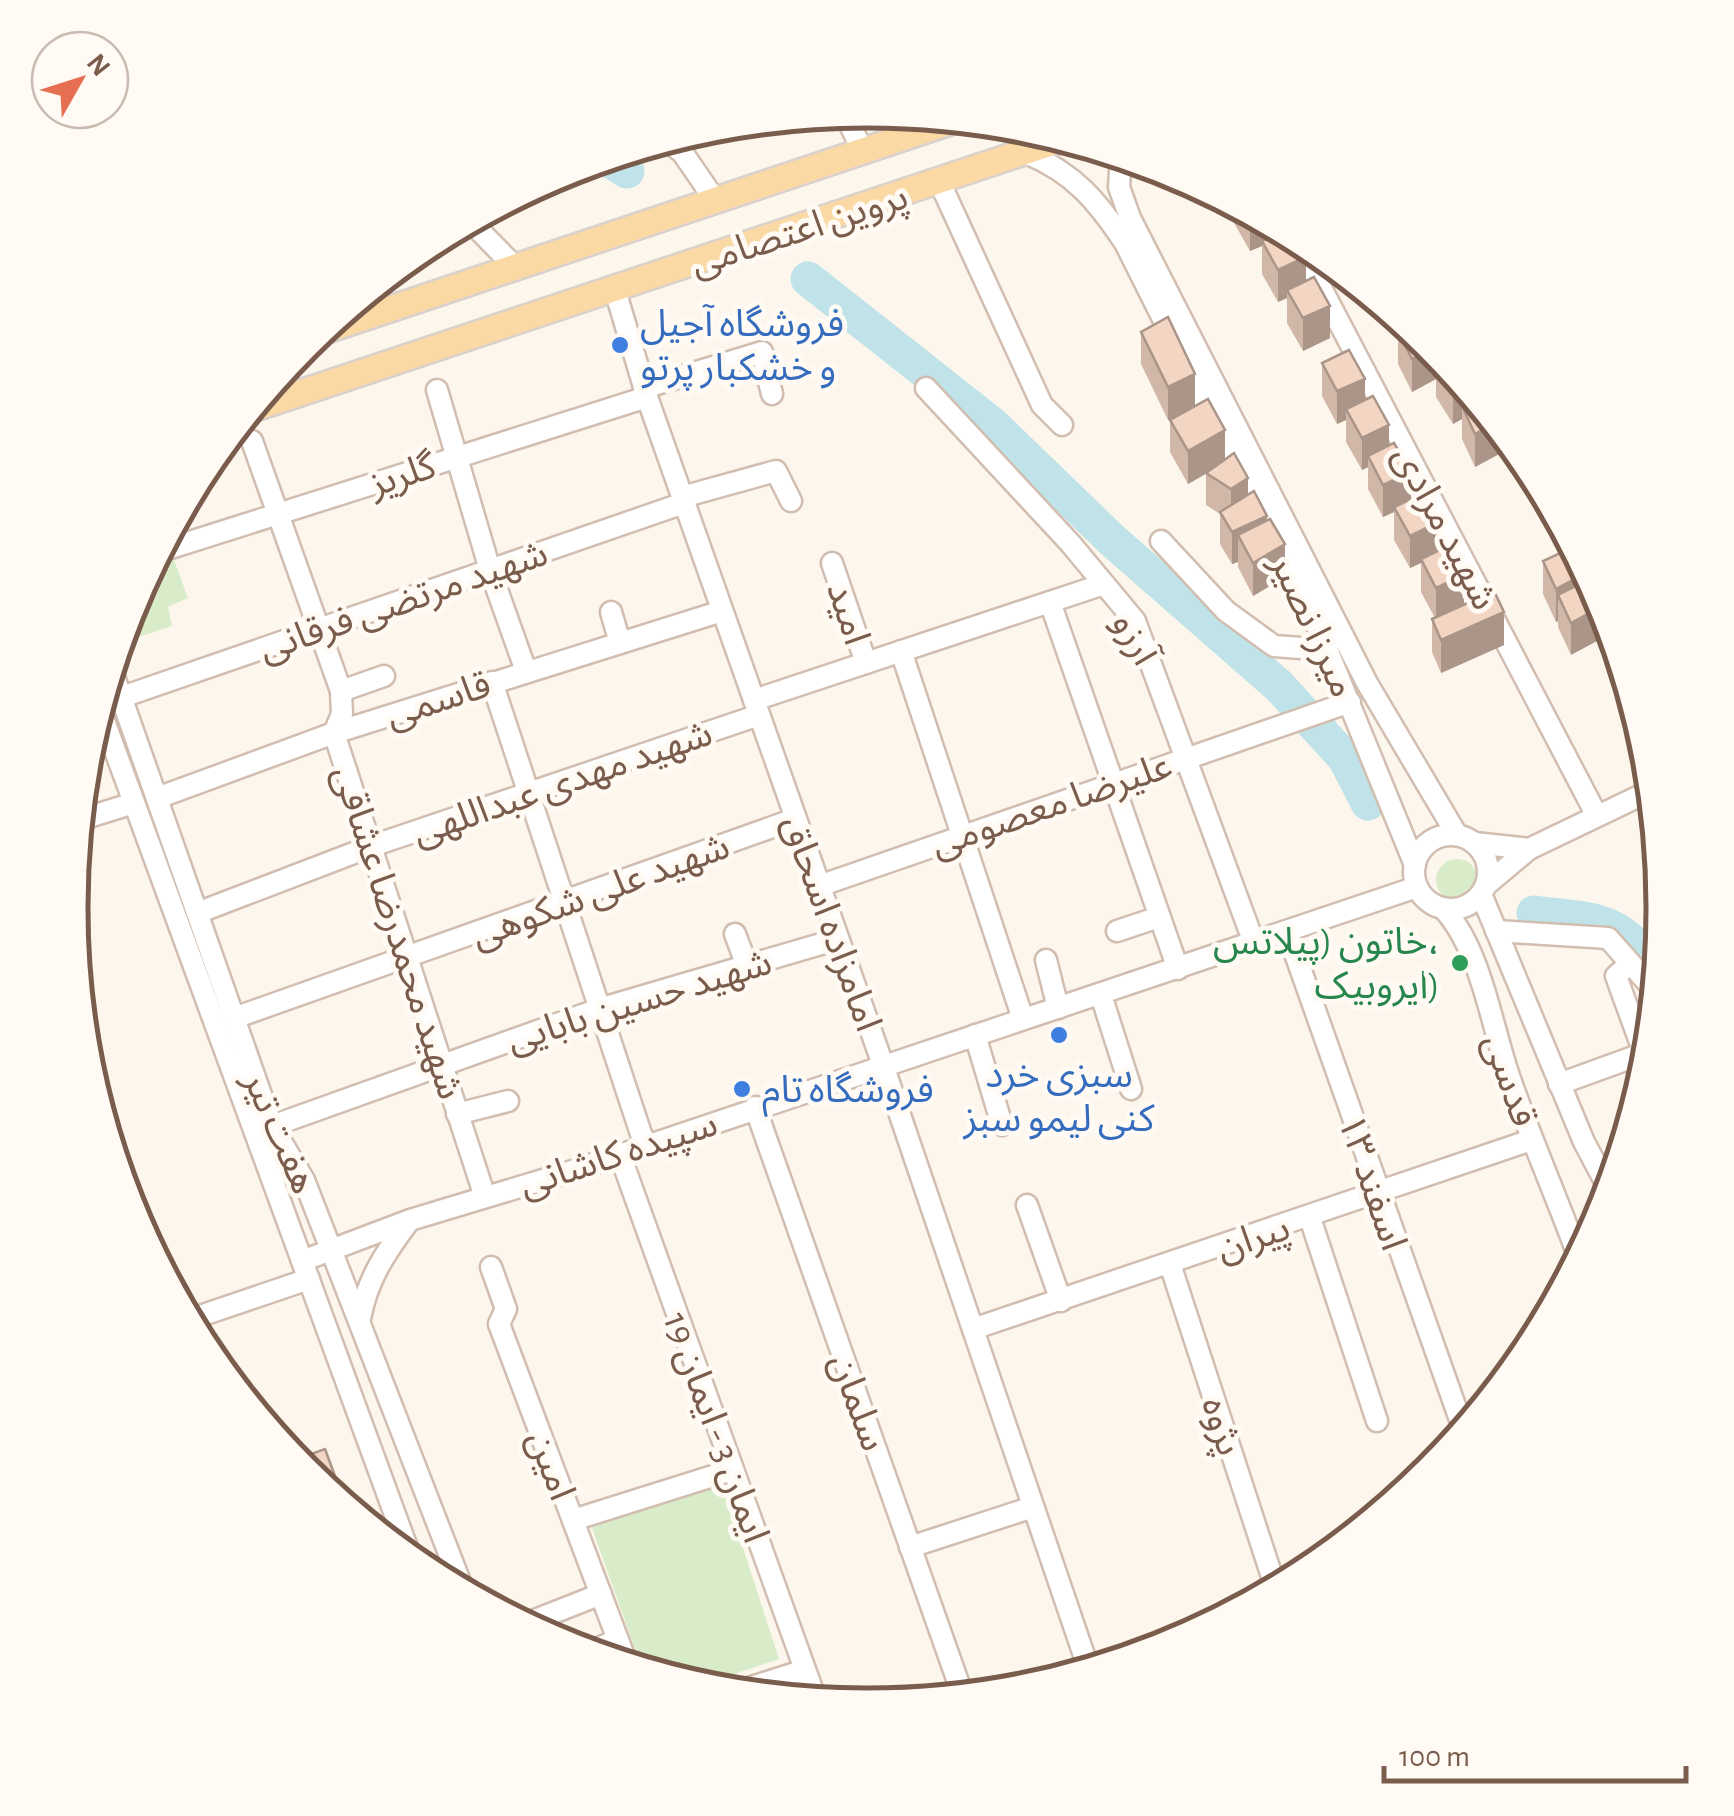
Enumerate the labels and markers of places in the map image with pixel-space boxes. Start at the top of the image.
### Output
place label: فروشگاه آجیل و خشکبار پرتو [640,304,844,391]
marker: فروشگاه آجیل و خشکبار پرتو [609,334,631,356]
place label: خاتون (پیلاتس، ایروبیک) [1213,924,1440,1007]
marker: خاتون (پیلاتس، ایروبیک) [1449,952,1471,974]
marker: سبزی خرد کنی لیمو سبز [1048,1024,1070,1046]
place label: سبزی خرد کنی لیمو سبز [962,1057,1156,1140]
place label: فروشگاه تام [762,1070,934,1118]
marker: فروشگاه تام [731,1078,753,1100]

